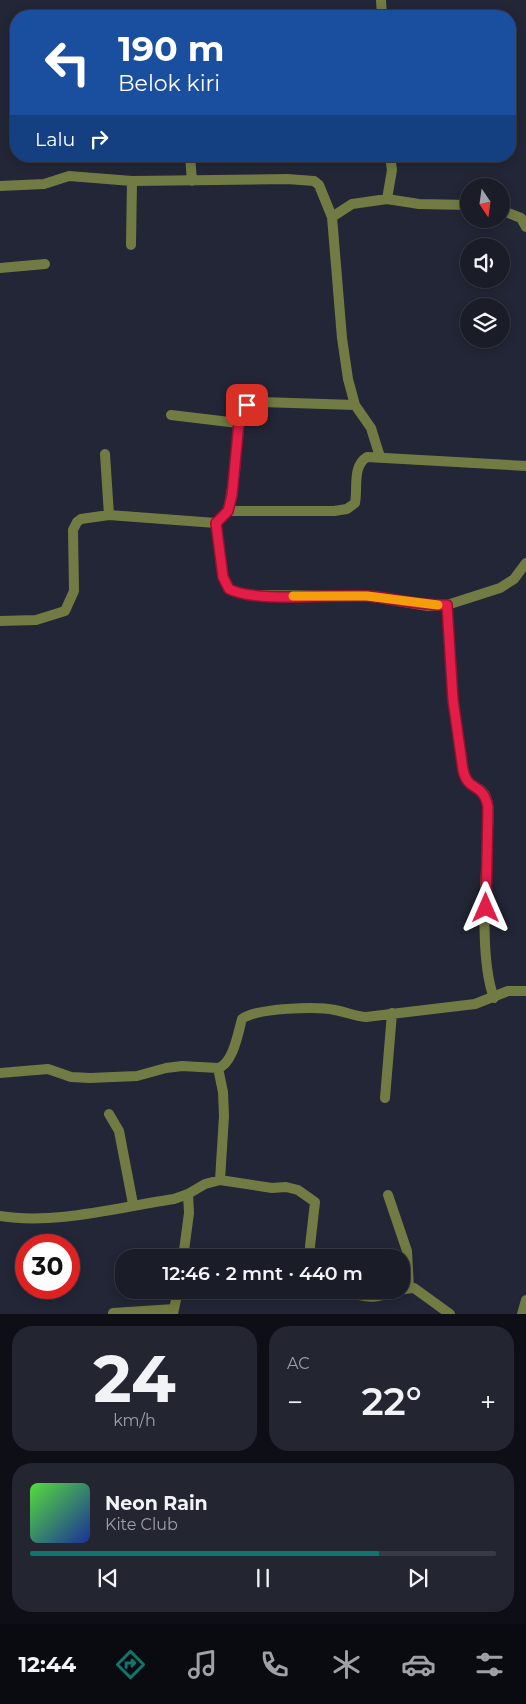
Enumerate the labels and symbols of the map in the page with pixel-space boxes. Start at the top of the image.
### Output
north arrow [460,178,510,228]
pin [226,384,268,426]
position arrow [459,881,511,933]
speed limit sign: 30 [15,1234,80,1299]

